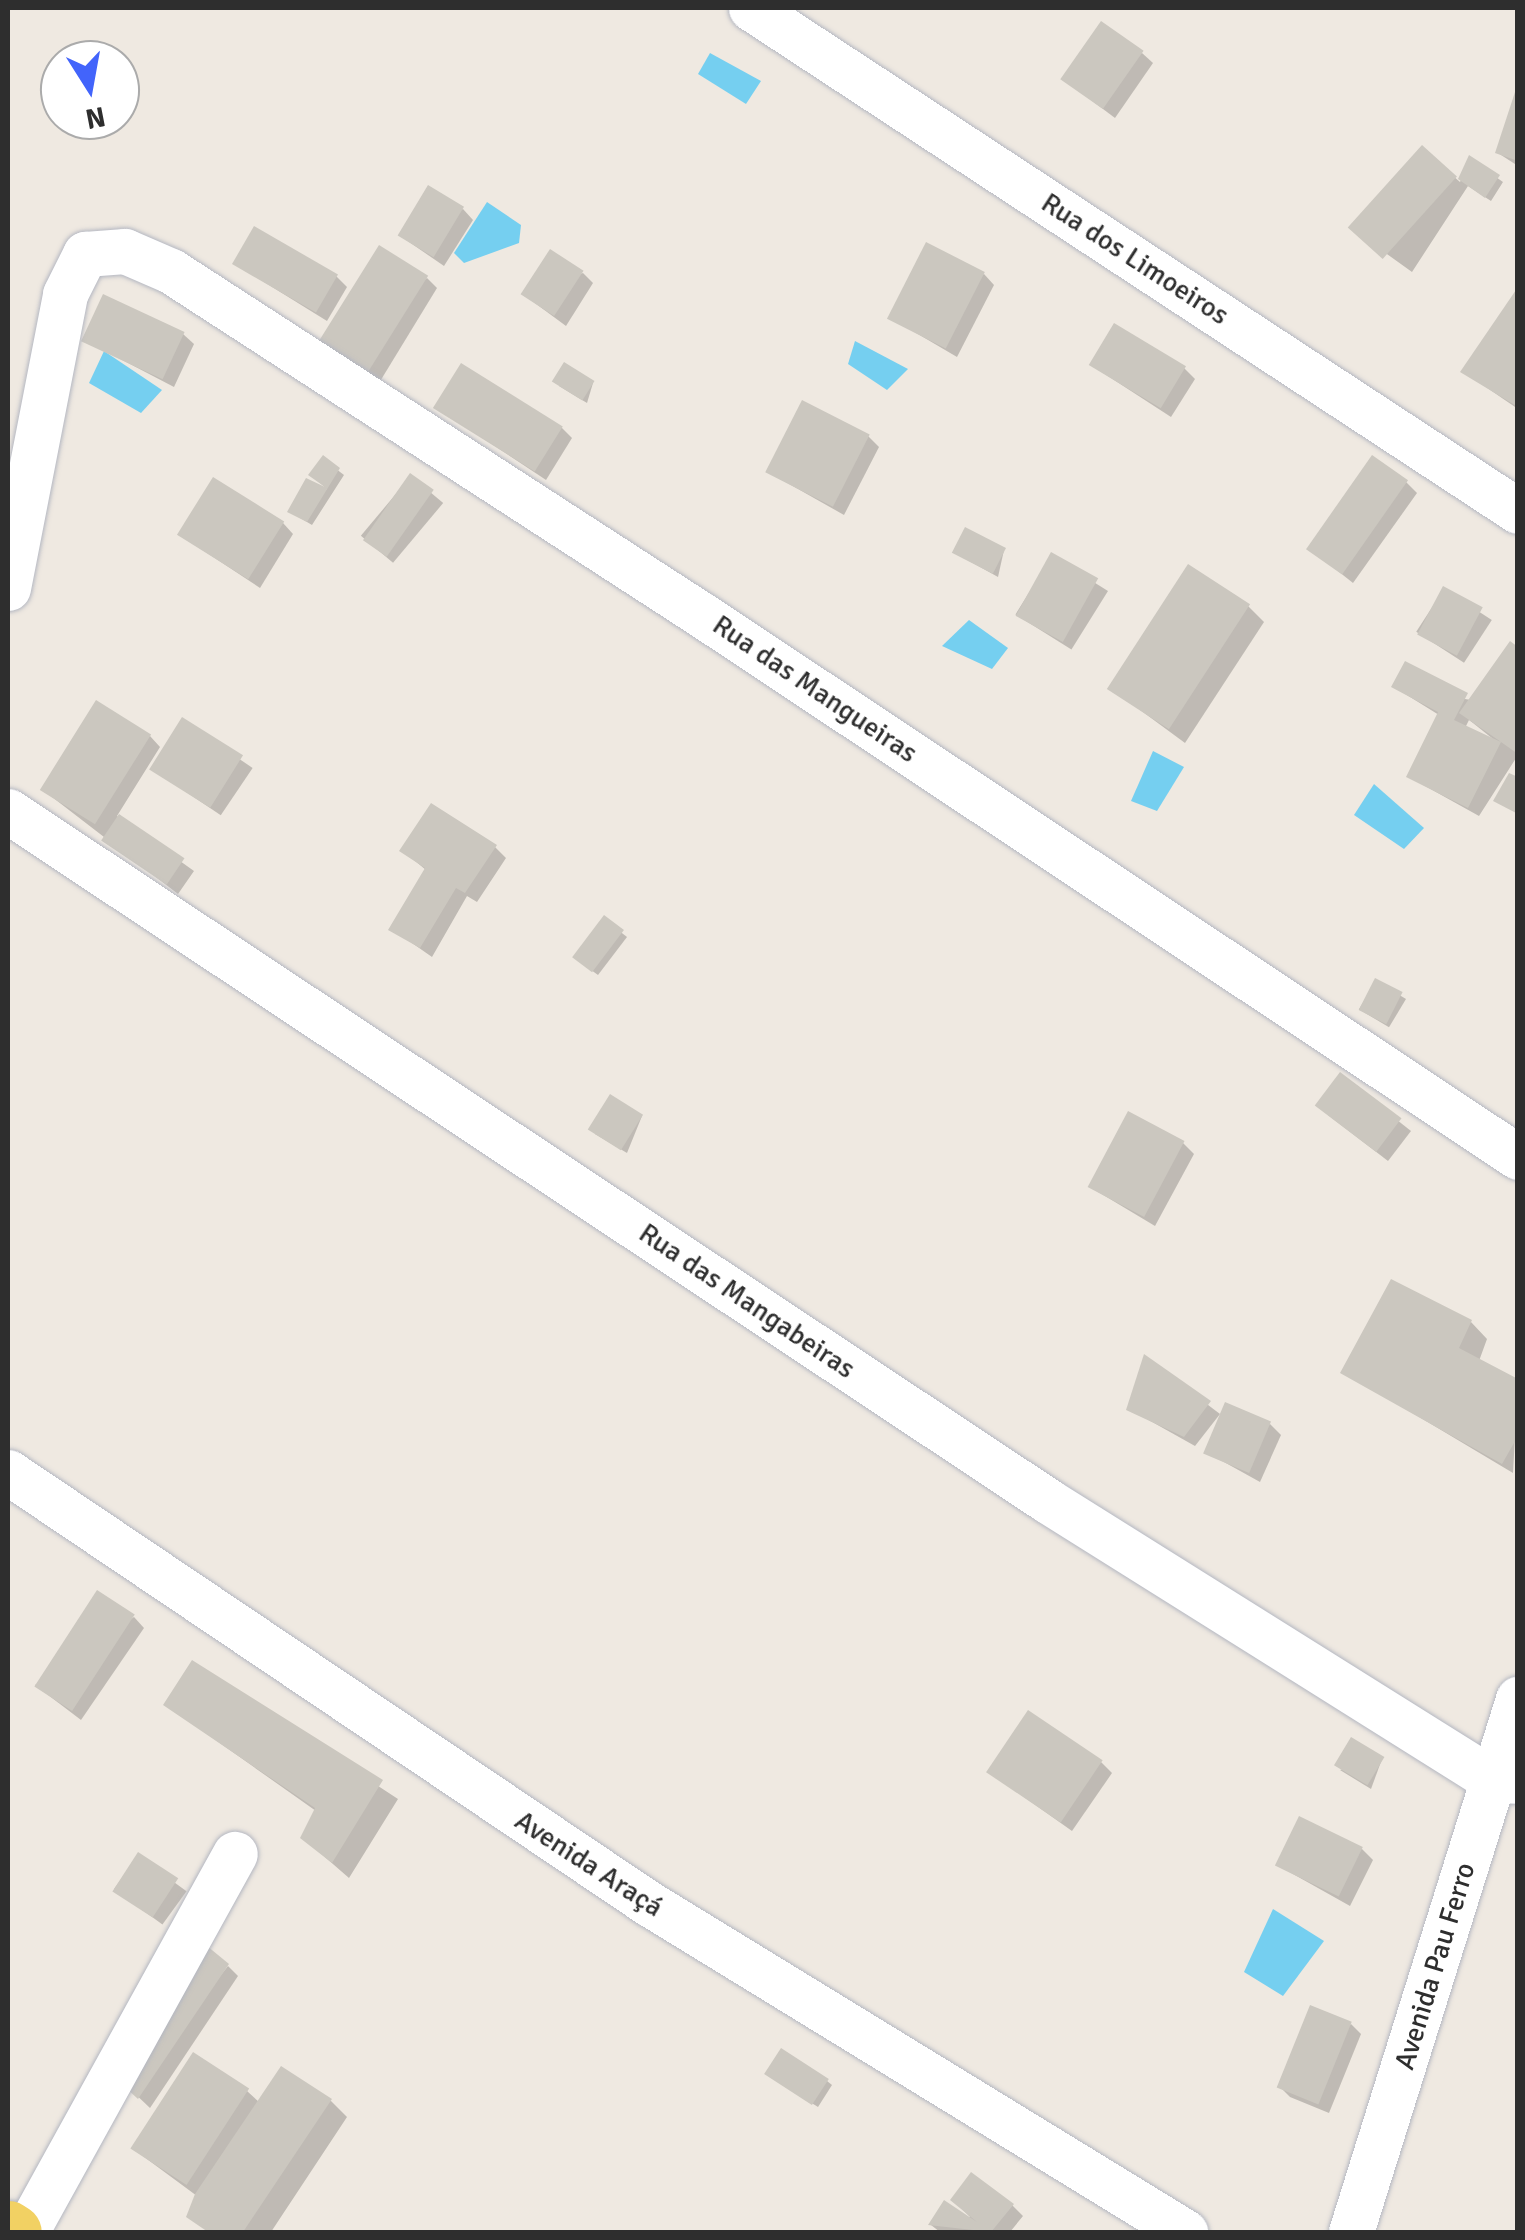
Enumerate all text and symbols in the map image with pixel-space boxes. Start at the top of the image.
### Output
north arrow [40,40,140,140]
text: N [83,99,108,136]
street label: Rua dos Limoeiros [1035,186,1235,332]
street label: Rua das Mangueiras [706,608,924,770]
street label: Rua das Mangabeiras [633,1216,861,1386]
street label: Avenida Araçá [509,1804,669,1924]
street label: Avenida Pau Ferro [1388,1859,1482,2073]

